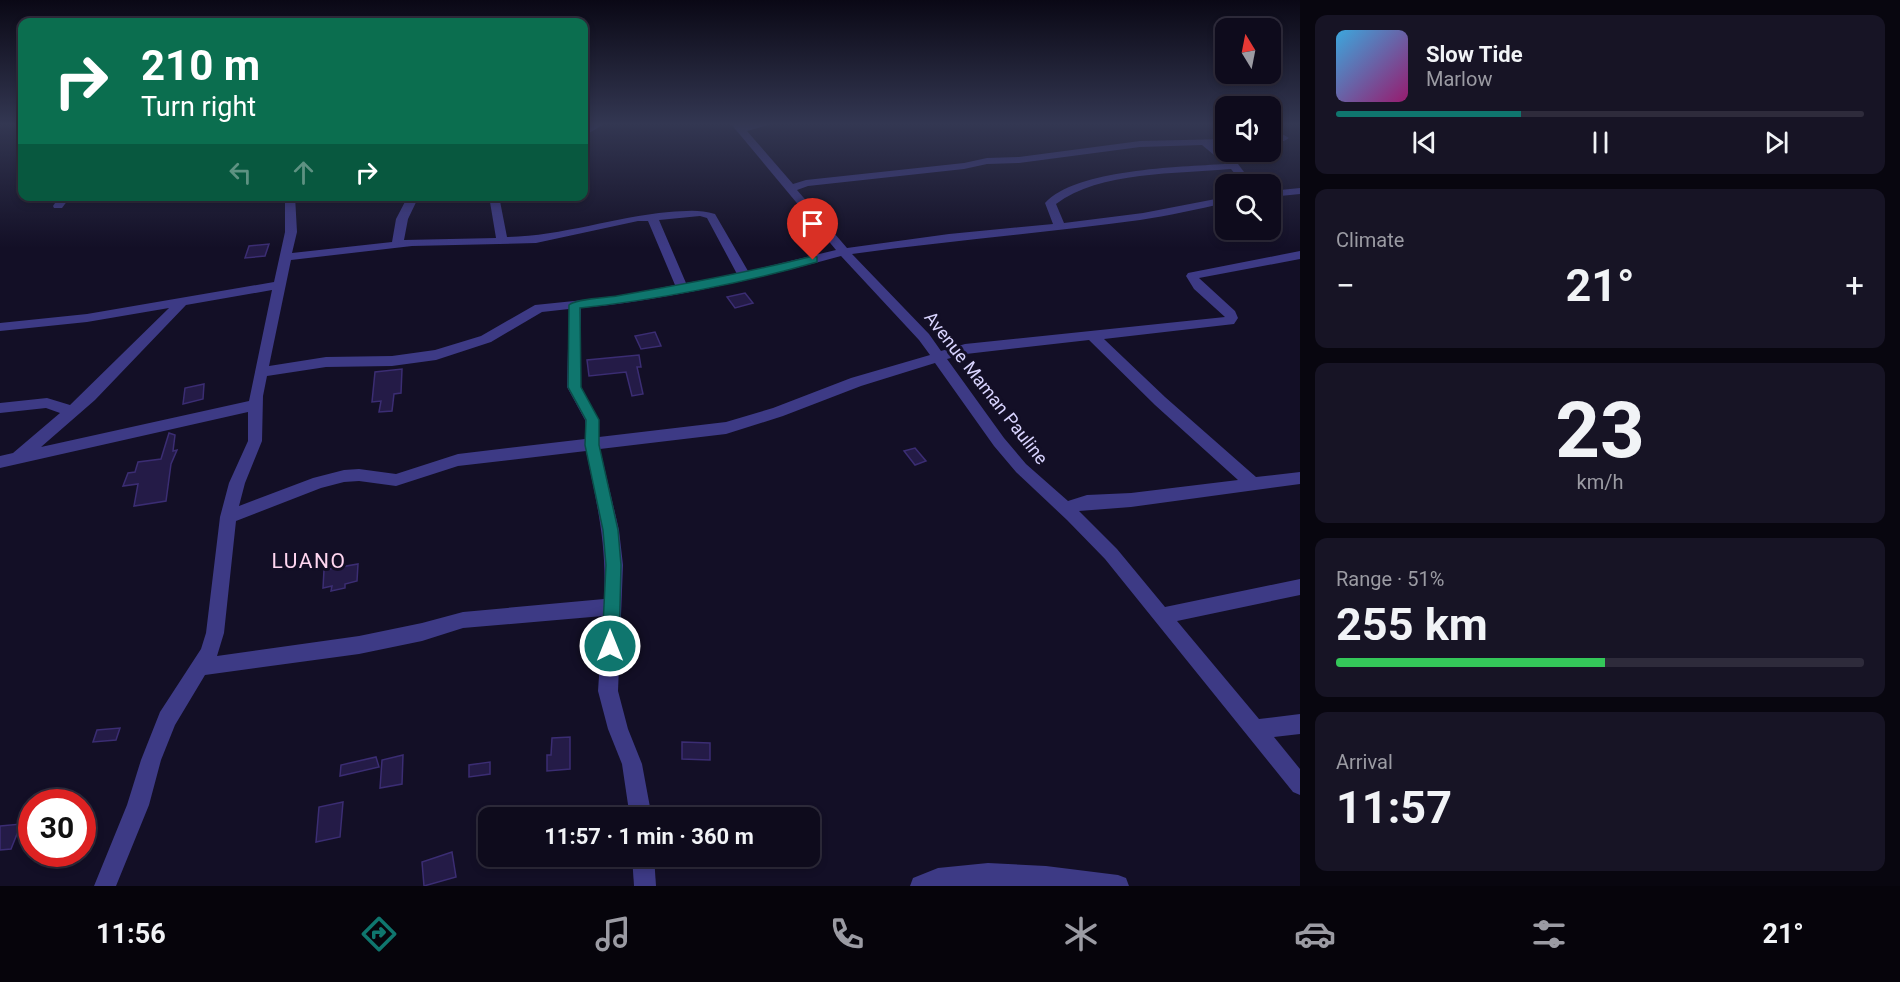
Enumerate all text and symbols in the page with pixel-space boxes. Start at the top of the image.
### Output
north arrow [1215,18,1281,84]
map controls [1215,18,1281,240]
text: 210 m [141,41,260,90]
icon: right [42,42,120,120]
text: Slow Tide [1426,42,1523,67]
text: Marlow [1426,67,1492,91]
text: Turn right [141,91,256,123]
button: sound [1215,96,1281,162]
icon: previous [1408,126,1441,159]
icon: pause [1584,126,1617,159]
icon: next [1760,126,1793,159]
icon: left [224,156,257,189]
icon: ahead [287,156,320,189]
icon: right [350,156,383,189]
button: search [1215,174,1281,240]
pin [787,198,838,260]
icon: arrive [796,207,829,240]
text: Climate [1336,228,1404,252]
text: 21° [1565,259,1635,312]
text: − [1336,266,1355,305]
text: + [1845,266,1864,305]
street label: Avenue Maman Pauline [920,307,1053,468]
text: 23 [1555,385,1645,476]
text: km/h [1577,470,1623,494]
district label: LUANO [272,549,346,573]
text: Range · 51% [1336,567,1444,591]
text: 255 km [1336,598,1488,651]
position arrow [578,614,642,678]
text: Arrival [1336,750,1393,774]
text: 11:57 [1336,781,1452,834]
speed limit sign: 30 [18,789,96,867]
text: 11:57 · 1 min · 360 m [544,824,754,849]
icon: directions [358,913,400,955]
icon: music [592,913,634,955]
icon: phone [826,913,868,955]
icon: climate [1060,913,1102,955]
icon: car [1294,913,1336,955]
icon: filters [1528,913,1570,955]
text: 11:56 [96,918,166,950]
text: 21° [1762,918,1804,950]

